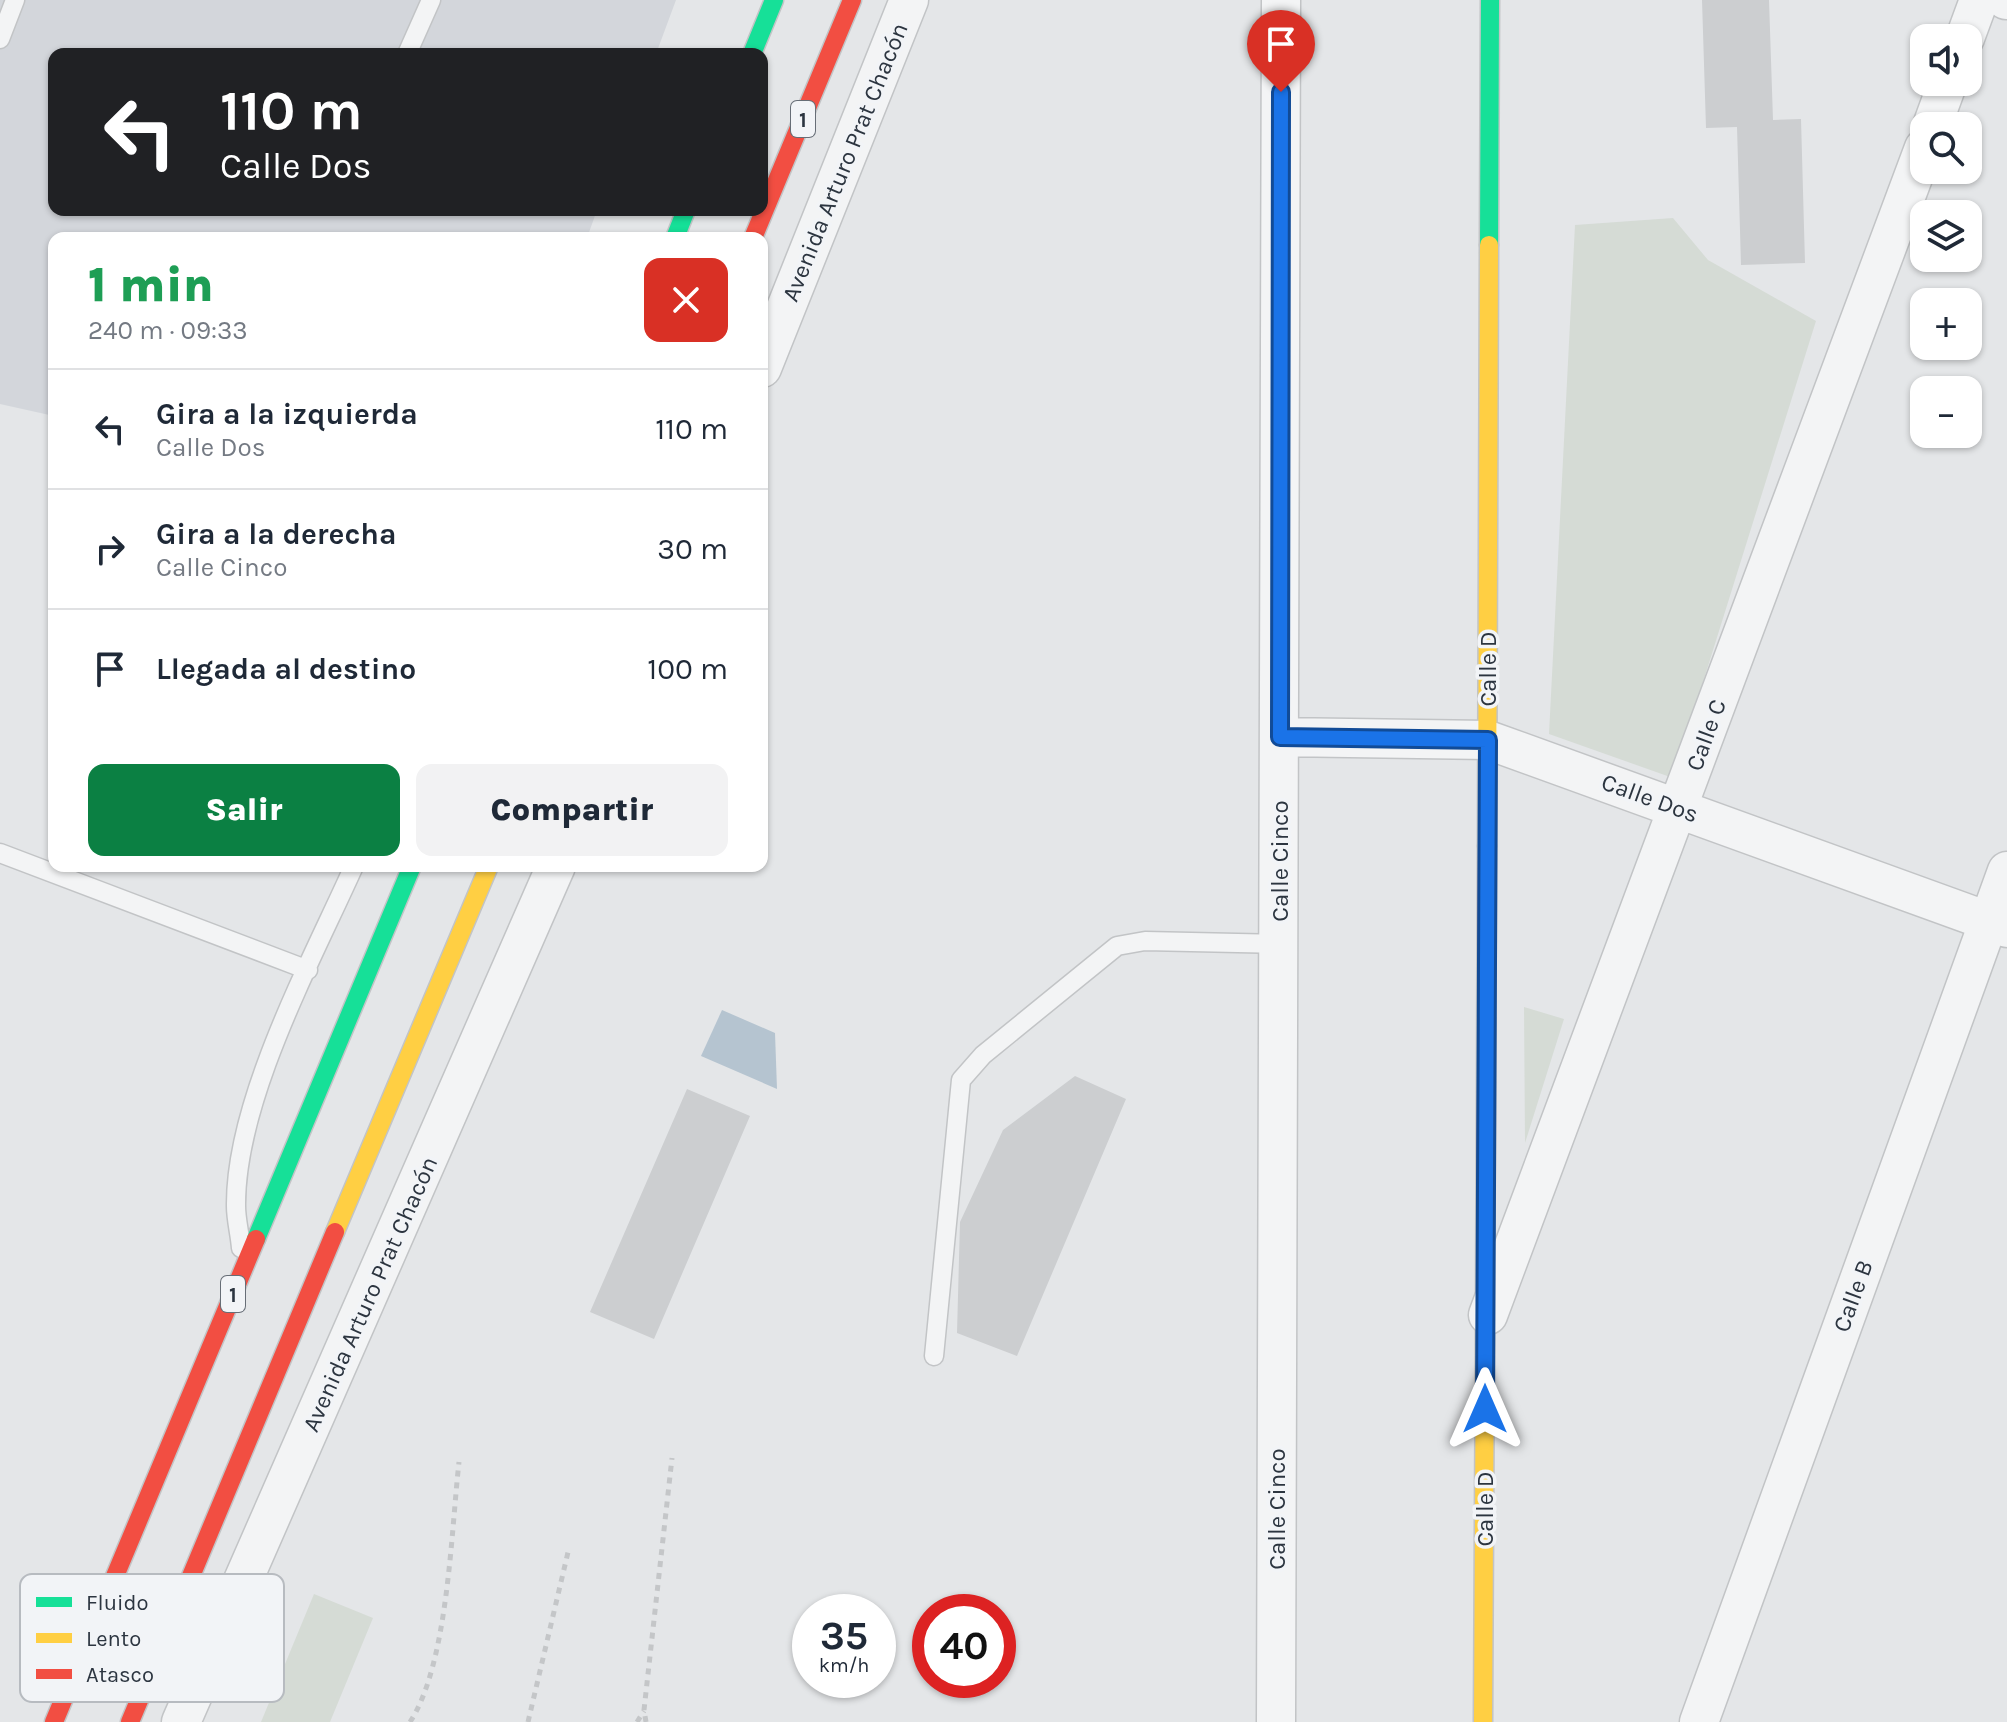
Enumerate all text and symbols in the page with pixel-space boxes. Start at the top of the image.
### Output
pin [1247,10,1315,92]
street label: Avenida Arturo Prat Chacón [776,19,914,305]
icon: arrive [1259,22,1303,66]
map controls [1910,24,1982,448]
button: sound [1910,24,1982,96]
text: 110 m [220,78,363,143]
icon: left [88,80,192,184]
road number: 1 [791,101,815,137]
button: search [1910,112,1982,184]
text: Calle Dos [220,145,371,187]
button: layers [1910,200,1982,272]
text: 1 min [88,257,214,313]
button: close [644,258,728,342]
button: + [1910,288,1982,360]
text: 240 m · 09:33 [88,315,248,346]
button: − [1910,376,1982,448]
text: Gira a la izquierda [156,396,418,432]
icon: left [88,407,132,451]
text: 110 m [655,411,728,447]
text: Calle Dos [156,432,265,463]
text: Gira a la derecha [156,516,397,552]
icon: right [88,527,132,571]
text: 30 m [657,531,728,567]
text: Calle Cinco [156,552,287,583]
street label: Calle D [1474,631,1502,707]
icon: arrive [88,647,132,691]
text: Llegada al destino [156,651,416,687]
text: 100 m [647,651,728,687]
street label: Calle C [1680,695,1732,775]
button: Salir [88,764,400,856]
button: Compartir [416,764,728,856]
street label: Calle Dos [1598,768,1702,828]
street label: Calle Cinco [1266,800,1294,922]
street label: Avenida Arturo Prat Chacón [297,1152,443,1436]
street label: Calle B [1827,1256,1879,1336]
road number: 1 [221,1276,245,1312]
position arrow [1443,1367,1527,1451]
street label: Calle Cinco [1263,1448,1291,1570]
street label: Calle D [1471,1471,1499,1547]
legend [20,1574,284,1702]
text: Fluido [86,1590,149,1616]
speed limit sign: 40 [912,1594,1016,1698]
text: 35 [820,1612,868,1659]
text: Lento [86,1626,141,1652]
text: km/h [819,1654,869,1677]
text: Atasco [86,1662,154,1688]

